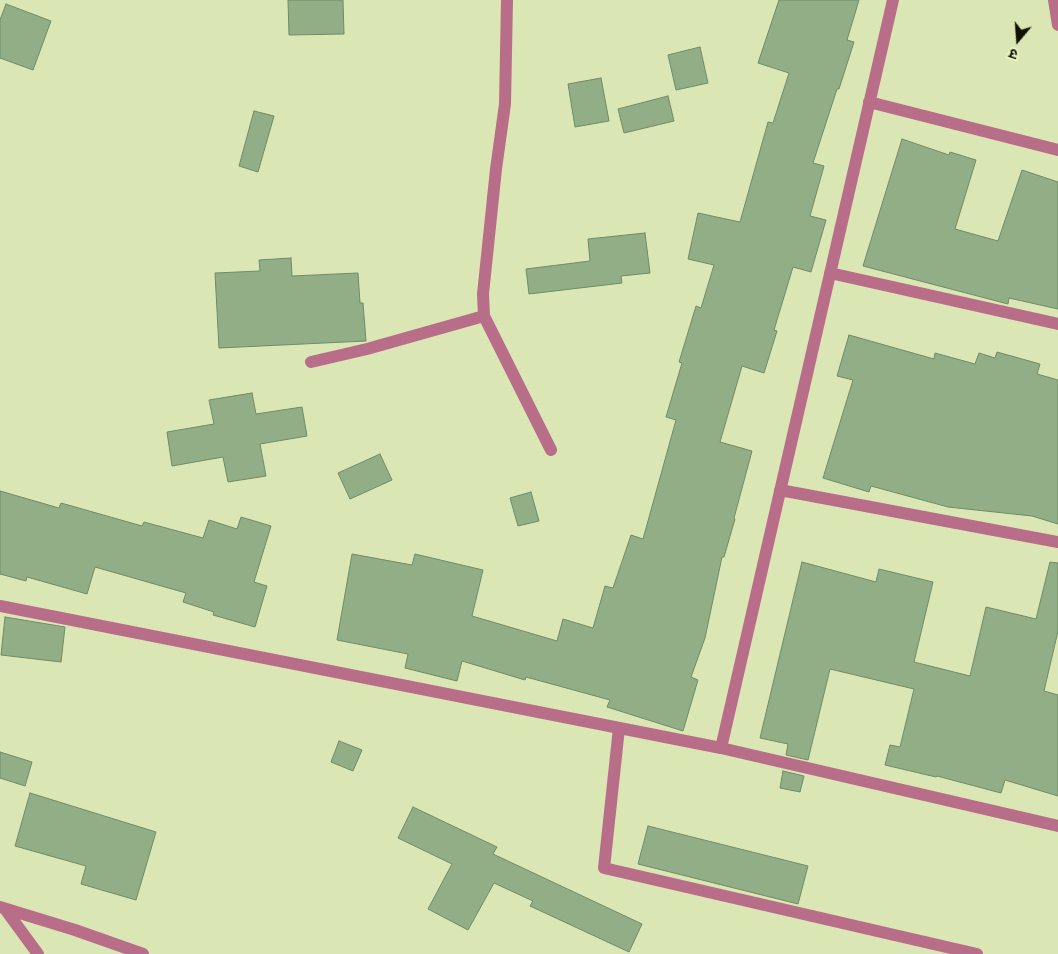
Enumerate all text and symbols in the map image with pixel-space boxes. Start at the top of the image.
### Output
north arrow [993,15,1043,65]
text: उ [1007,44,1020,64]

